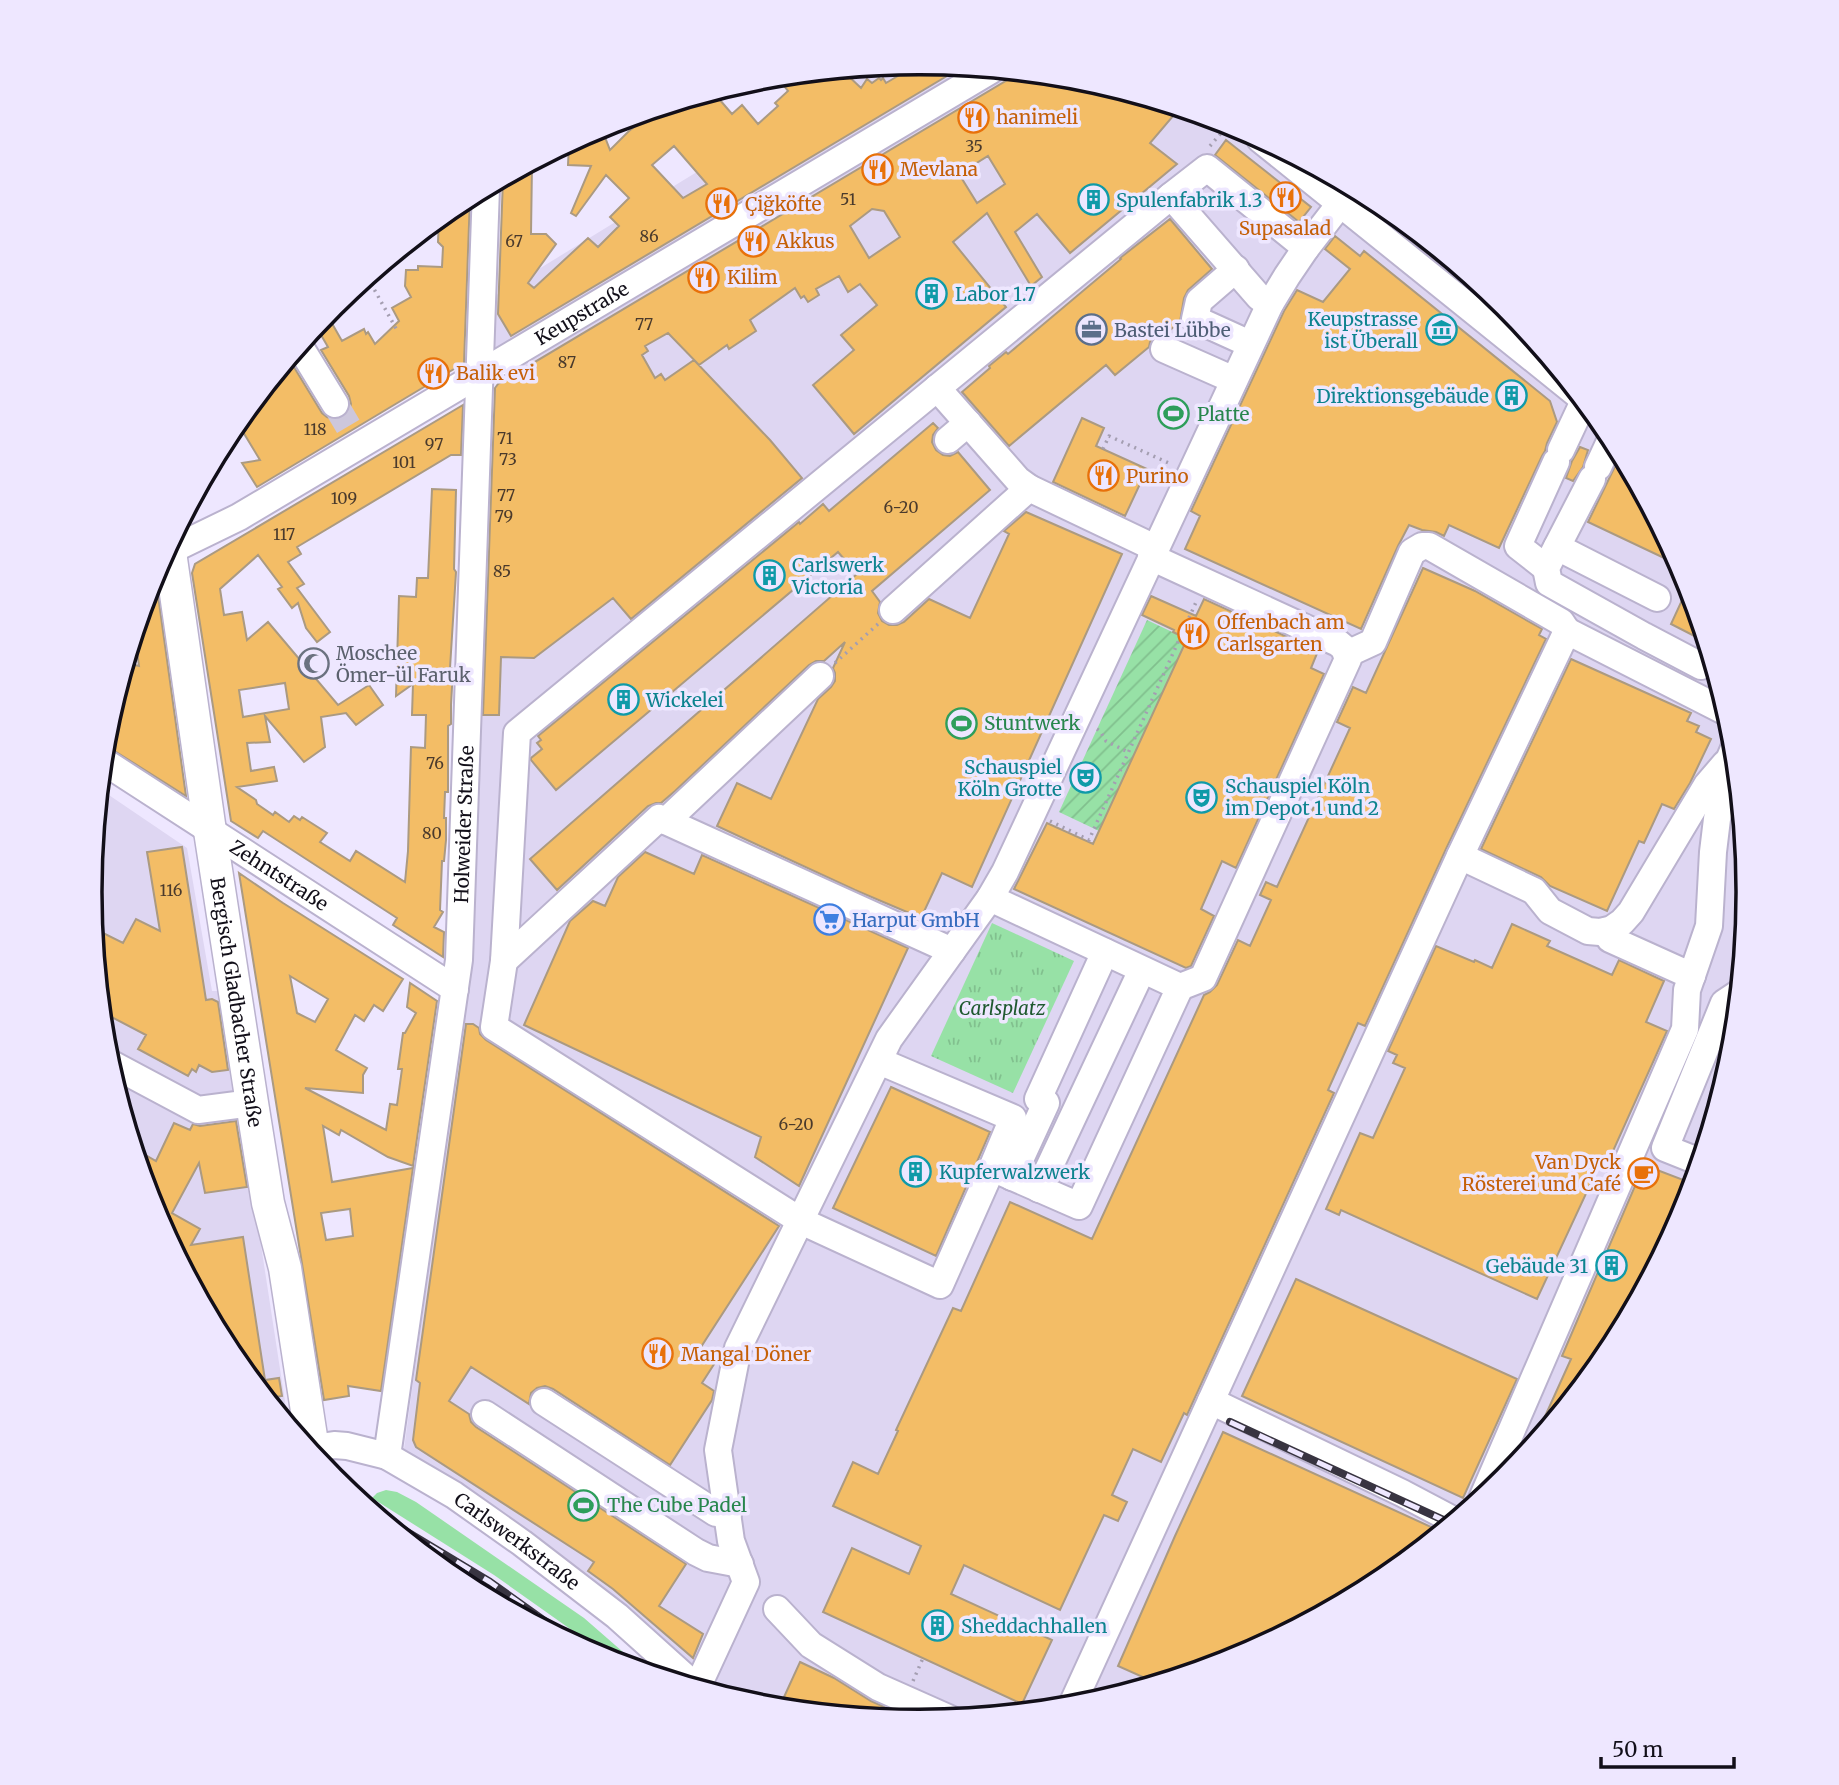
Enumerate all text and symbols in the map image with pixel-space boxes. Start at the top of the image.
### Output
restaurant icon: hanimeli [956,100,990,134]
place label: hanimeli [996,105,1078,129]
house number: 35 [965,136,983,156]
restaurant icon: Mevlana [860,152,894,186]
place label: Mevlana [900,157,978,181]
restaurant icon: Supasalad [1268,180,1302,214]
building icon: Spulenfabrik 1.3 [1076,183,1110,217]
restaurant icon: Çiğköfte [705,187,739,221]
place label: Spulenfabrik 1.3 [1116,188,1263,212]
house number: 51 [840,189,856,209]
place label: Çiğköfte [745,192,821,216]
place label: Supasalad [1239,216,1331,240]
restaurant icon: Akkus [736,224,770,258]
house number: 86 [639,226,659,246]
place label: Akkus [775,229,835,253]
house number: 67 [505,231,523,251]
restaurant icon: Kilim [687,260,721,294]
place label: Kilim [727,265,778,289]
street label: Keupstraße [531,276,633,350]
building icon: Labor 1.7 [915,277,949,311]
place label: Labor 1.7 [955,282,1036,306]
place label: Keupstrasse ist Überall [1307,307,1418,353]
office icon: Bastei Lübbe [1074,313,1108,347]
museum icon: Keupstrasse ist Überall [1424,313,1458,347]
house number: 77 [635,314,653,334]
place label: Bastei Lübbe [1114,318,1231,342]
house number: 87 [558,352,576,372]
restaurant icon: Balik evi [416,356,450,390]
place label: Balik evi [456,361,535,385]
building icon: Direktionsgebäude [1495,379,1529,413]
place label: Direktionsgebäude [1316,384,1489,408]
sports icon: Platte [1157,397,1191,431]
place label: Platte [1197,402,1250,426]
house number: 118 [303,419,327,439]
house number: 71 [497,428,513,448]
house number: 97 [425,434,443,454]
house number: 73 [499,449,517,469]
house number: 101 [392,452,416,472]
restaurant icon: Purino [1086,459,1120,493]
place label: Purino [1126,464,1188,488]
house number: 77 [497,485,515,505]
house number: 109 [331,488,357,508]
house number: 6-20 [883,497,919,517]
house number: 79 [495,506,513,526]
house number: 117 [273,524,295,544]
place label: Carlswerk Victoria [791,553,884,599]
building icon: Carlswerk Victoria [752,559,786,593]
house number: 85 [493,561,511,581]
place label: Offenbach am Carlsgarten [1217,610,1345,656]
restaurant icon: Offenbach am Carlsgarten [1177,616,1211,650]
place label: Moschee Ömer-ül Faruk [336,641,471,687]
mosque icon: Moschee Ömer-ül Faruk [296,647,330,681]
building icon: Wickelei [606,683,640,717]
place label: Wickelei [645,688,724,712]
sports icon: Stuntwerk [944,706,978,740]
place label: Stuntwerk [984,711,1080,735]
street label: Holweider Straße [449,745,479,904]
house number: 76 [426,753,444,773]
place label: Schauspiel Köln Grotte [958,755,1062,801]
theatre icon: Schauspiel Köln Grotte [1068,761,1102,795]
place label: Schauspiel Köln im Depot 1 und 2 [1225,774,1379,820]
theatre icon: Schauspiel Köln im Depot 1 und 2 [1185,780,1219,814]
house number: 80 [422,823,442,843]
street label: Zehntstraße [226,835,333,916]
street label: Bergisch Gladbacher Straße [205,875,268,1129]
house number: 116 [159,880,183,900]
supermarket icon: Harput GmbH [812,903,846,937]
place label: Harput GmbH [852,908,980,932]
park label: Carlsplatz [959,996,1046,1020]
house number: 6-20 [778,1114,814,1134]
place label: Van Dyck Rösterei und Café [1462,1150,1621,1196]
building icon: Kupferwalzwerk [899,1155,933,1189]
cafe icon: Van Dyck Rösterei und Café [1627,1156,1661,1190]
place label: Kupferwalzwerk [939,1160,1090,1184]
building icon: Gebäude 31 [1594,1249,1628,1283]
place label: Gebäude 31 [1486,1254,1588,1278]
restaurant icon: Mangal Döner [641,1337,675,1371]
place label: Mangal Döner [681,1342,812,1366]
street label: Carlswerkstraße [450,1487,585,1595]
sports icon: The Cube Padel [567,1488,601,1522]
place label: The Cube Padel [607,1493,747,1517]
building icon: Sheddachhallen [921,1609,955,1643]
place label: Sheddachhallen [961,1614,1108,1638]
scale bar [1601,1726,1734,1770]
text: 50 m [1612,1736,1663,1763]

